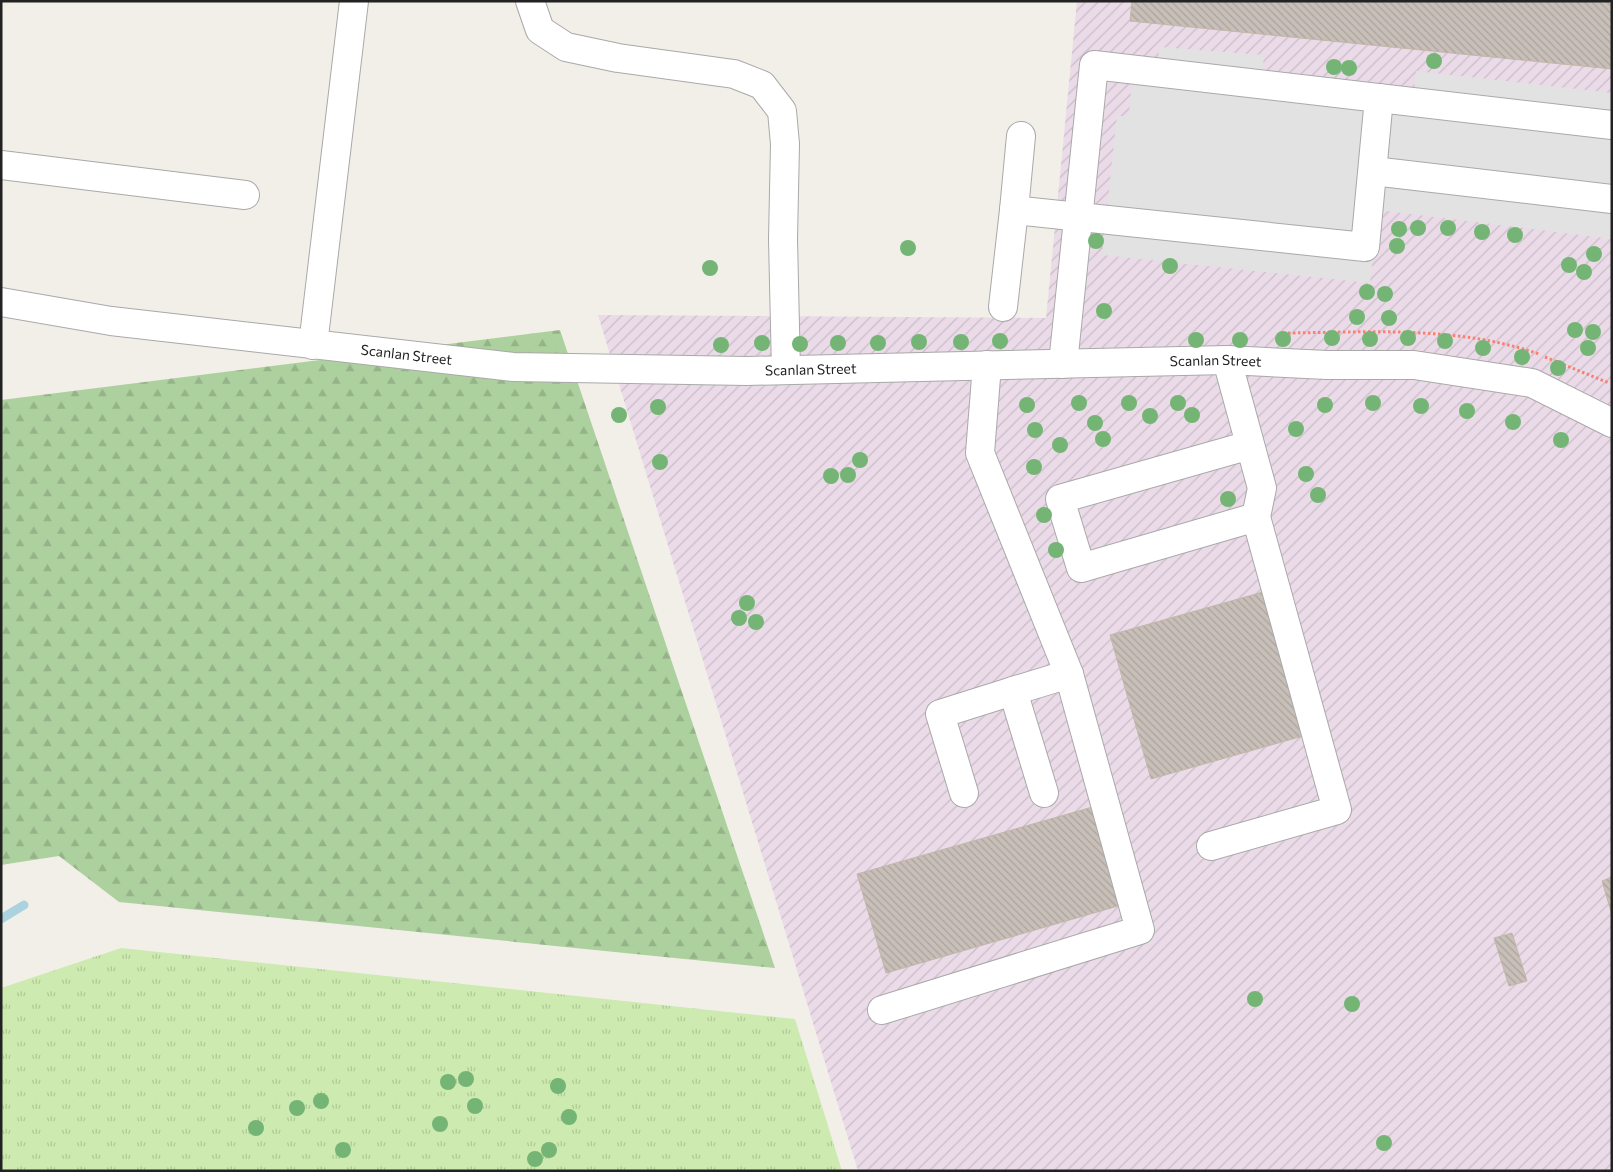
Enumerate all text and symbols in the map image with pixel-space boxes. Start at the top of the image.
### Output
street label: Scanlan Street [360,341,453,368]
street label: Scanlan Street [1170,351,1262,370]
street label: Scanlan Street [765,359,857,379]

